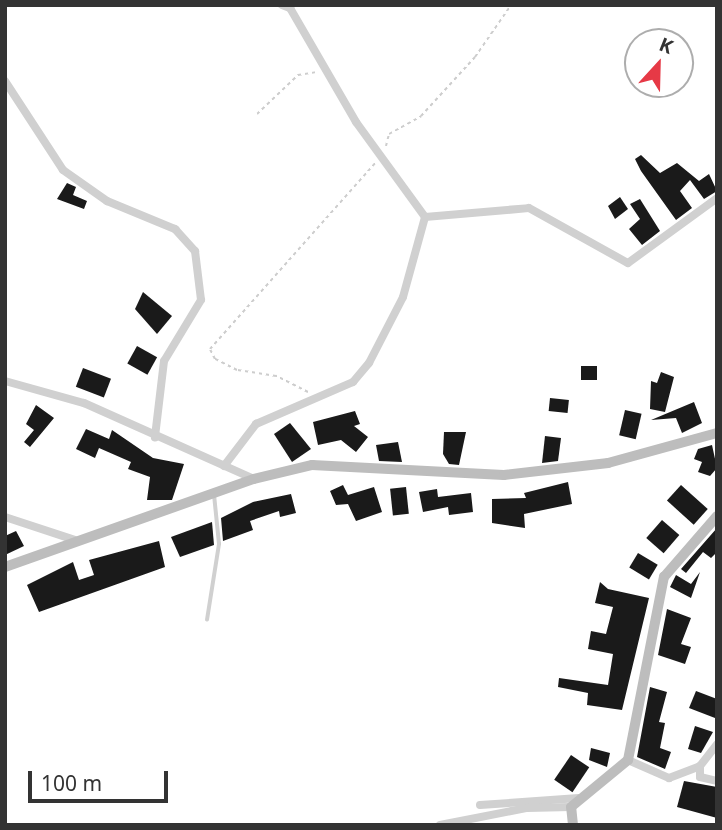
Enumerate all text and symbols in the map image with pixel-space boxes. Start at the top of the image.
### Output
north arrow [624,28,694,98]
text: K [655,31,677,60]
scale bar [32,756,172,800]
text: 100 m [41,769,102,797]

